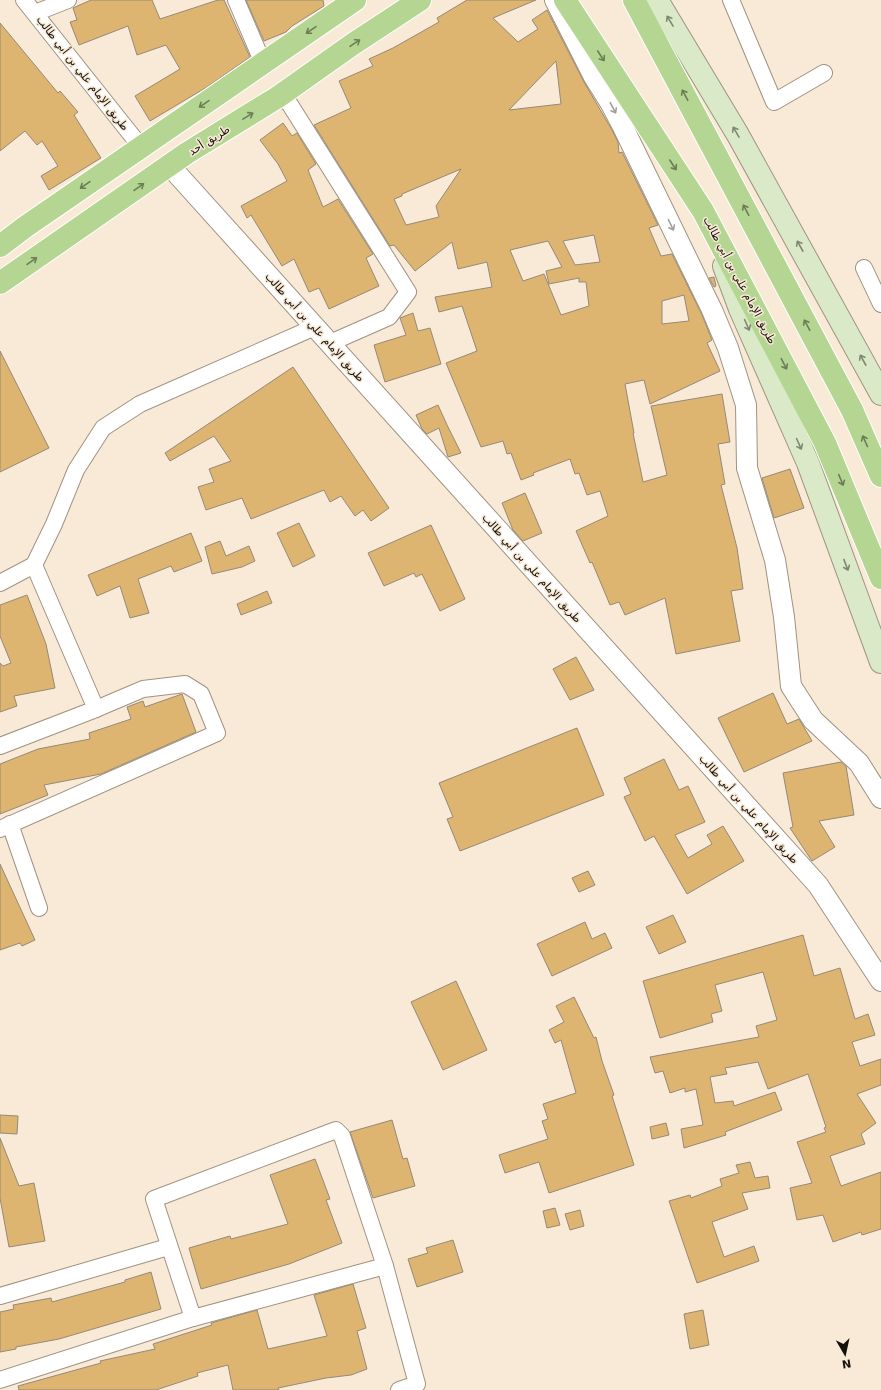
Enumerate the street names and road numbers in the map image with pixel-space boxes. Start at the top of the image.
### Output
street label: طريق الإمام علي بن أبي طالب [33,13,132,134]
street label: طريق أحد [186,122,233,159]
street label: طريق الإمام علي بن أبي طالب [700,214,780,347]
street label: طريق الإمام علي بن أبي طالب [261,269,368,385]
street label: طريق الإمام علي بن أبي طالب [478,510,585,626]
street label: طريق الإمام علي بن أبي طالب [695,751,802,867]

